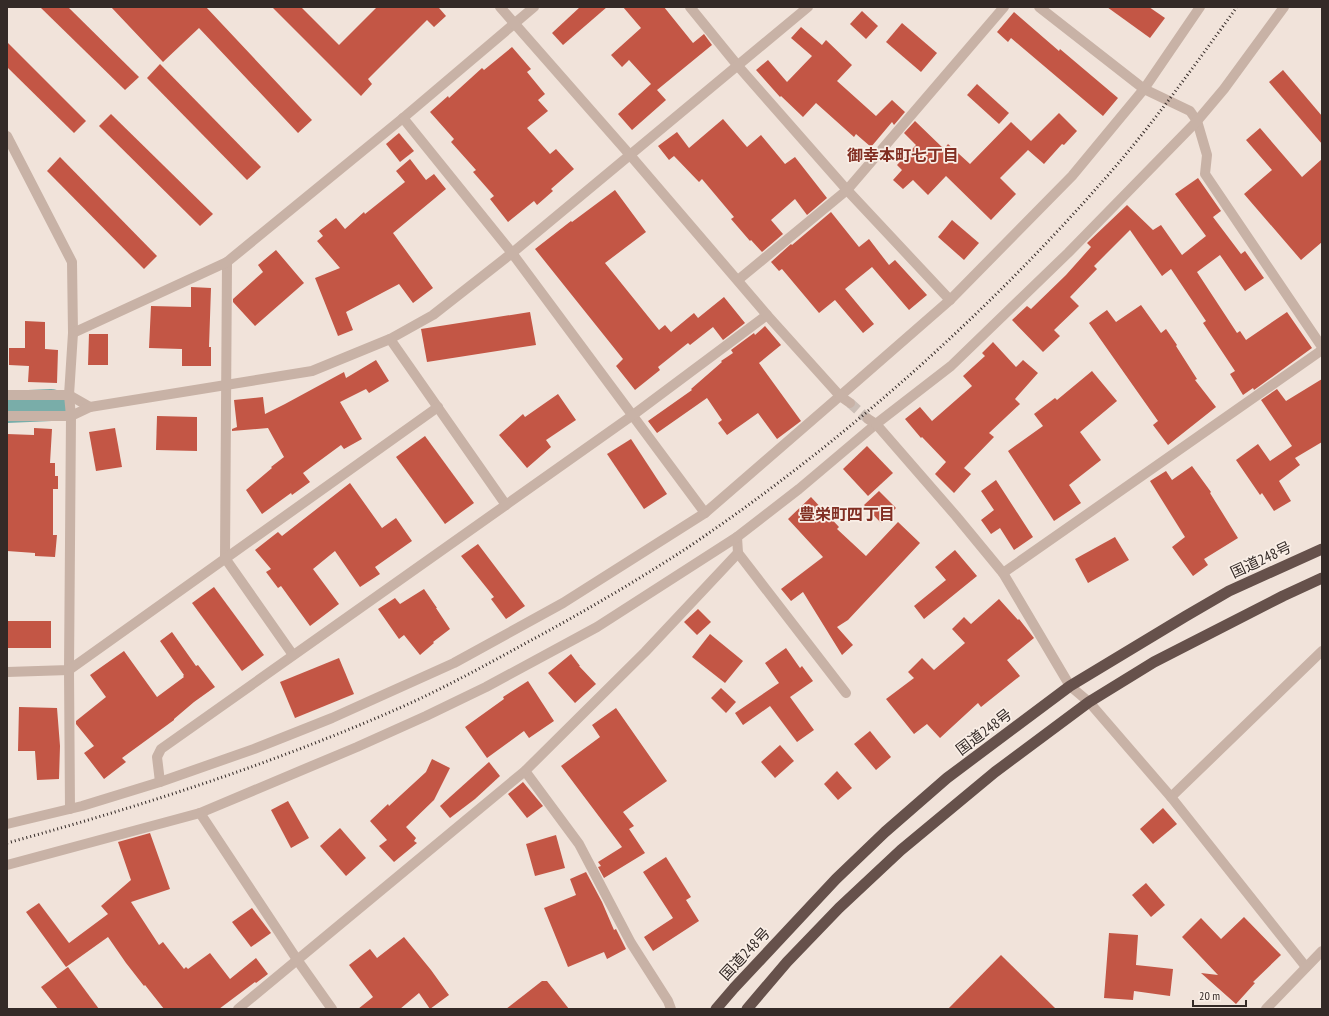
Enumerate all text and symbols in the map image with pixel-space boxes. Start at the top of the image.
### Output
district label: 御幸本町七丁目 [847,145,959,165]
district label: 豊栄町四丁目 [799,504,895,524]
street label: 国道248号 [1227,537,1294,582]
street label: 国道248号 [952,704,1015,759]
street label: 国道248号 [715,923,774,984]
scale bar [1193,982,1246,1008]
text: 20 m [1199,988,1220,1003]

